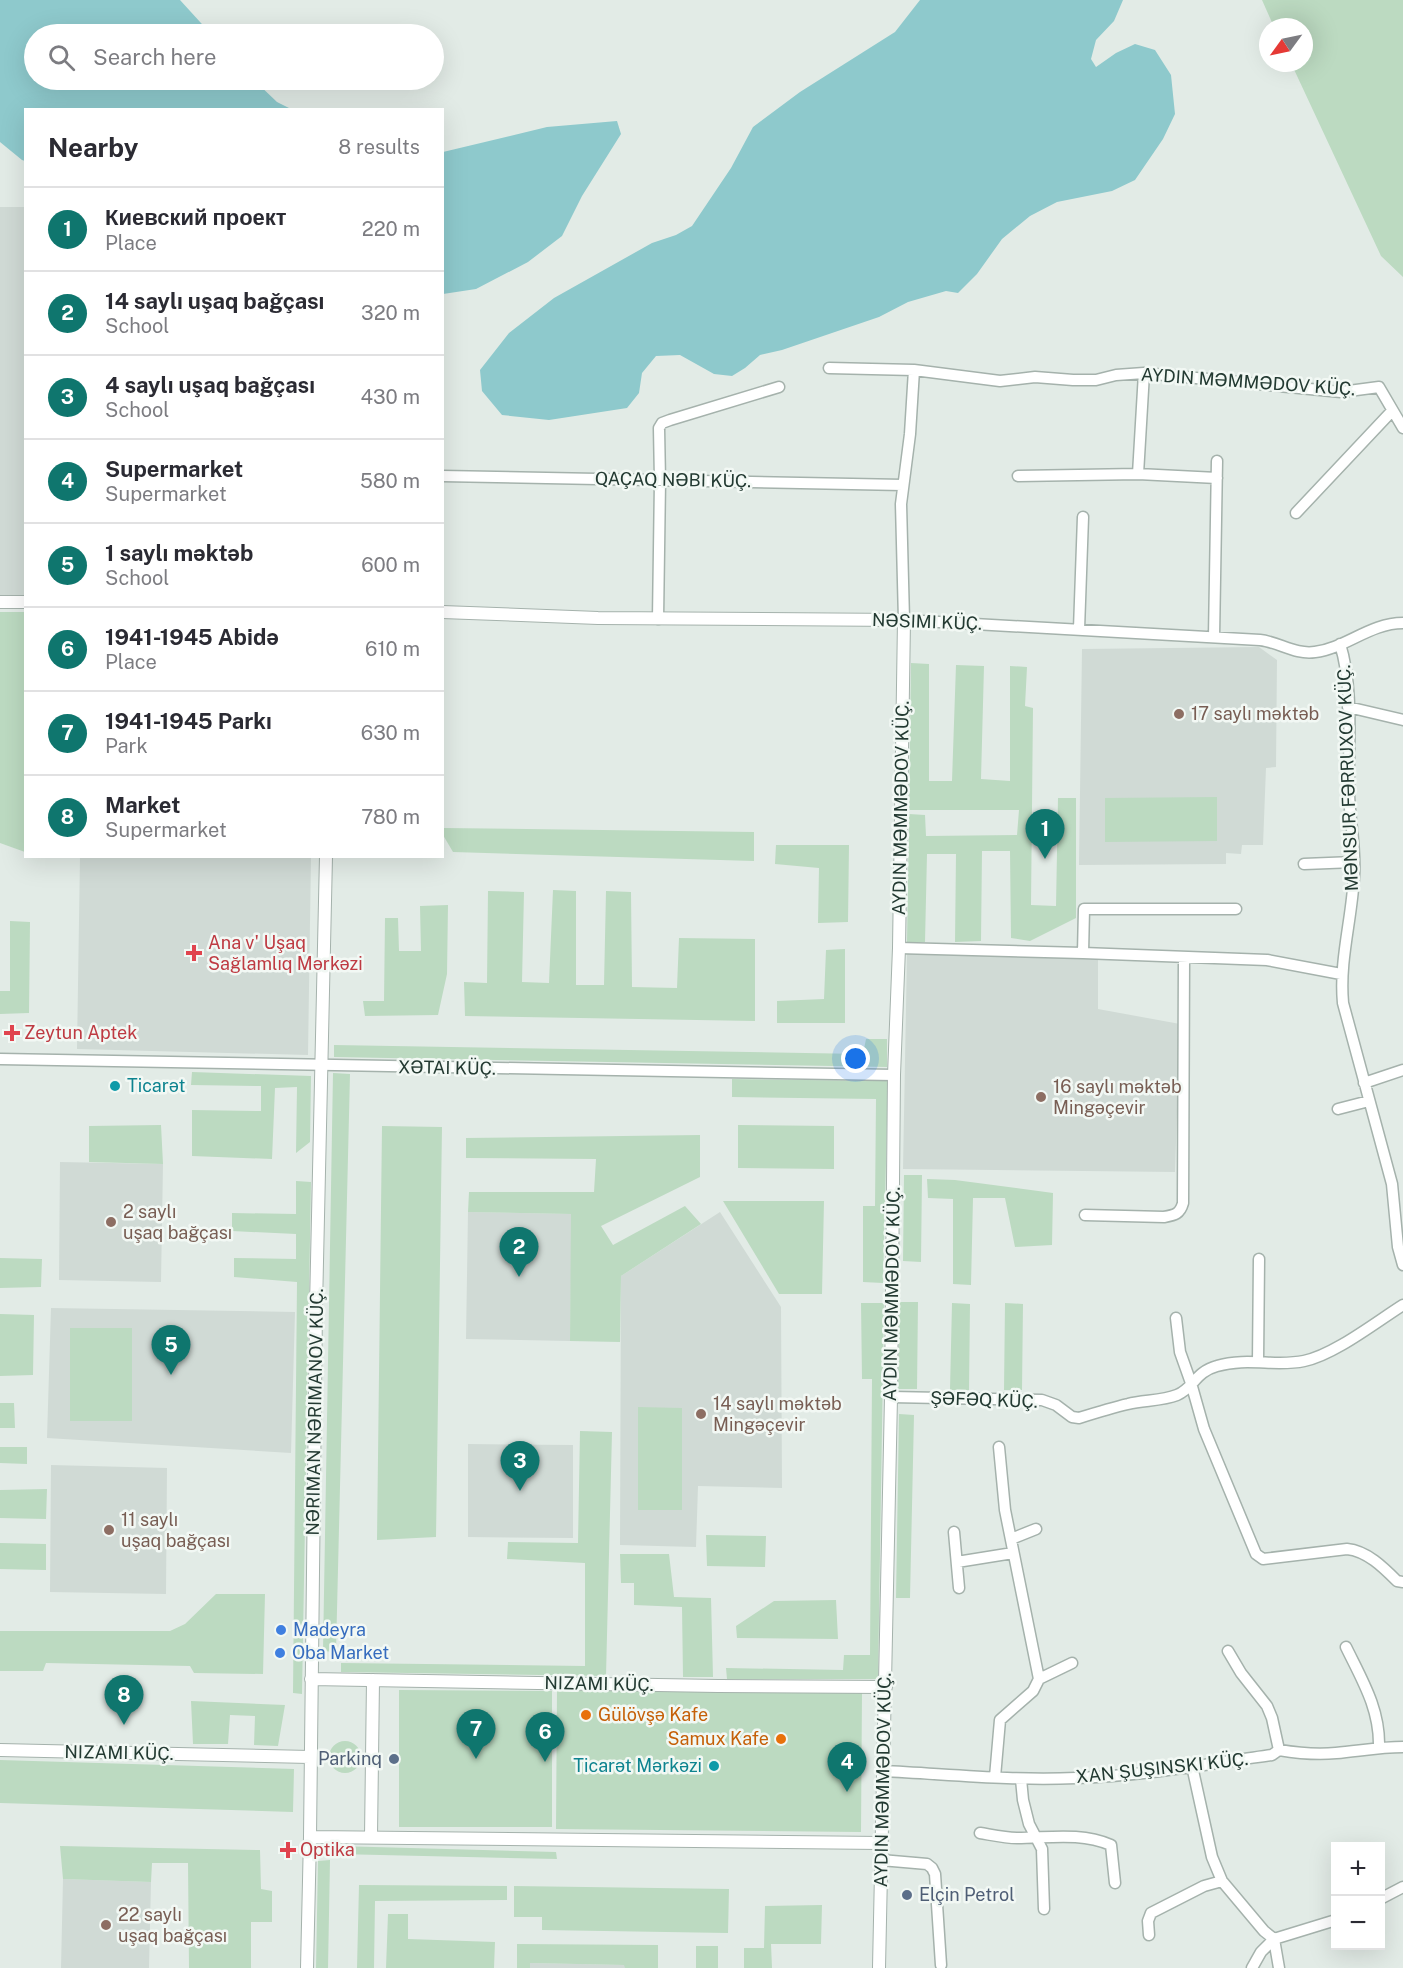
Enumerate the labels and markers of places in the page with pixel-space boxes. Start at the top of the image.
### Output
place label: 17 saylı məktəb [1191,703,1319,724]
marker: 17 saylı məktəb [1172,707,1186,721]
pin: 1 [1026,810,1064,859]
place label: Ana v' Uşaq Sağlamlıq Mərkəzi [208,932,363,974]
marker: Ana v' Uşaq Sağlamlıq Mərkəzi [185,944,203,962]
place label: Zeytun Aptek [24,1022,137,1043]
marker: Zeytun Aptek [5,1026,19,1040]
place label: Ticarət [127,1075,185,1096]
place label: 16 saylı məktəb Mingəçevir [1053,1076,1182,1118]
marker: Ticarət [108,1079,122,1093]
marker: 16 saylı məktəb Mingəçevir [1034,1090,1048,1104]
place label: 2 saylı uşaq bağçası [123,1201,232,1243]
marker: 2 saylı uşaq bağçası [104,1215,118,1229]
pin: 2 [500,1228,538,1277]
pin: 5 [152,1326,190,1375]
place label: 14 saylı məktəb Mingəçevir [713,1393,842,1435]
marker: 14 saylı məktəb Mingəçevir [694,1407,708,1421]
pin: 3 [500,1442,540,1491]
place label: 11 saylı uşaq bağçası [121,1509,230,1551]
marker: 11 saylı uşaq bağçası [102,1523,116,1537]
place label: Madeyra [293,1619,366,1640]
marker: Madeyra [274,1623,288,1637]
place label: Oba Market [292,1642,389,1663]
marker: Oba Market [273,1646,287,1660]
pin: 8 [104,1676,144,1725]
place label: Gülövşə Kafe [598,1704,708,1725]
marker: Gülövşə Kafe [579,1708,593,1722]
pin: 7 [456,1710,496,1759]
pin: 6 [526,1712,564,1762]
place label: Samux Kafe [668,1728,769,1749]
marker: Samux Kafe [774,1732,788,1746]
pin: 4 [828,1742,866,1792]
place label: Parkinq [318,1748,382,1769]
marker: Parkinq [387,1752,401,1766]
place label: Ticarət Mərkəzi [573,1755,702,1776]
marker: Ticarət Mərkəzi [707,1759,721,1773]
place label: Optika [300,1839,355,1860]
marker: Optika [281,1843,295,1857]
place label: Elçin Petrol [919,1884,1015,1905]
marker: Elçin Petrol [900,1888,914,1902]
place label: 22 saylı uşaq bağçası [118,1904,227,1946]
marker: 22 saylı uşaq bağçası [99,1918,113,1932]

